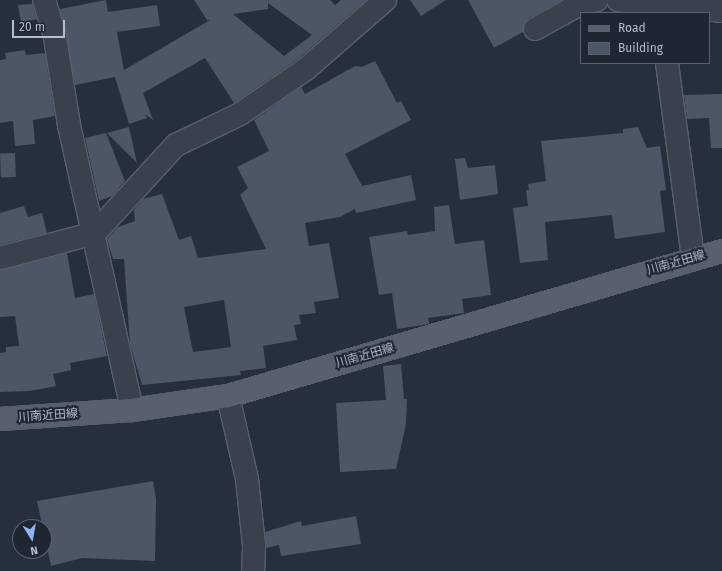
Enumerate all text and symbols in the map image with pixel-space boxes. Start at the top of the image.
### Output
scale bar [14,12,67,38]
legend [580,12,710,64]
text: 20 m [19,20,45,34]
text: Road [618,21,646,35]
text: Building [618,41,663,55]
street label: 川南近田線 [645,248,707,278]
street label: 川南近田線 [334,341,396,371]
street label: 川南近田線 [18,407,78,425]
north arrow [12,519,52,559]
text: N [29,543,39,557]

